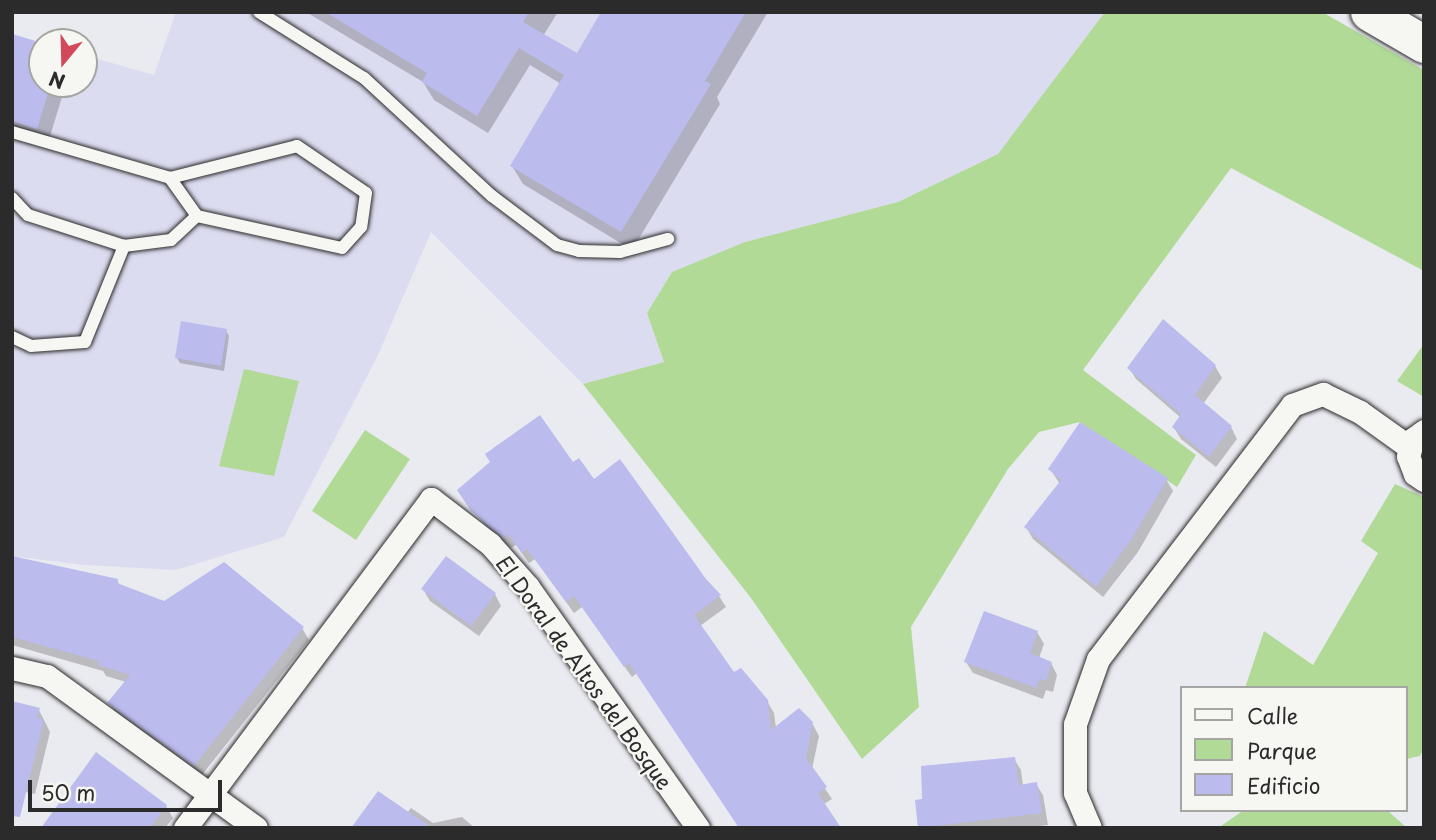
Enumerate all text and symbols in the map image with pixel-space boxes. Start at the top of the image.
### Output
north arrow [28,28,98,98]
text: N [45,65,68,97]
street label: El Doral de Altos del Bosque [491,549,679,795]
legend [1180,686,1408,812]
text: Calle [1247,699,1298,731]
text: Parque [1247,734,1317,766]
scale bar [32,766,226,810]
text: Edificio [1247,769,1320,801]
text: 50 m [41,776,95,808]

